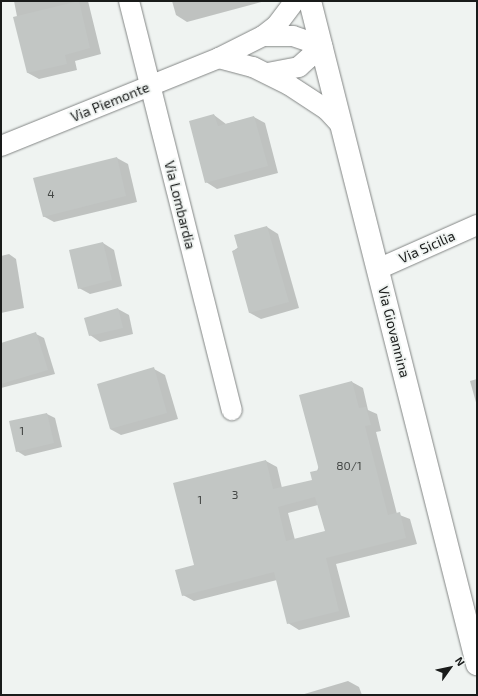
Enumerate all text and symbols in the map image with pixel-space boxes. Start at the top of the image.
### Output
street label: Via Piemonte [68,79,152,125]
street label: Via Lombardia [161,159,199,251]
house number: 4 [47,187,55,201]
street label: Via Sicilia [396,227,458,267]
street label: Via Giovannina [375,285,413,379]
house number: 1 [20,424,24,438]
house number: 80/1 [336,459,362,473]
house number: 3 [232,488,238,502]
house number: 1 [198,493,202,507]
north arrow [430,648,470,688]
text: N [453,654,468,668]

